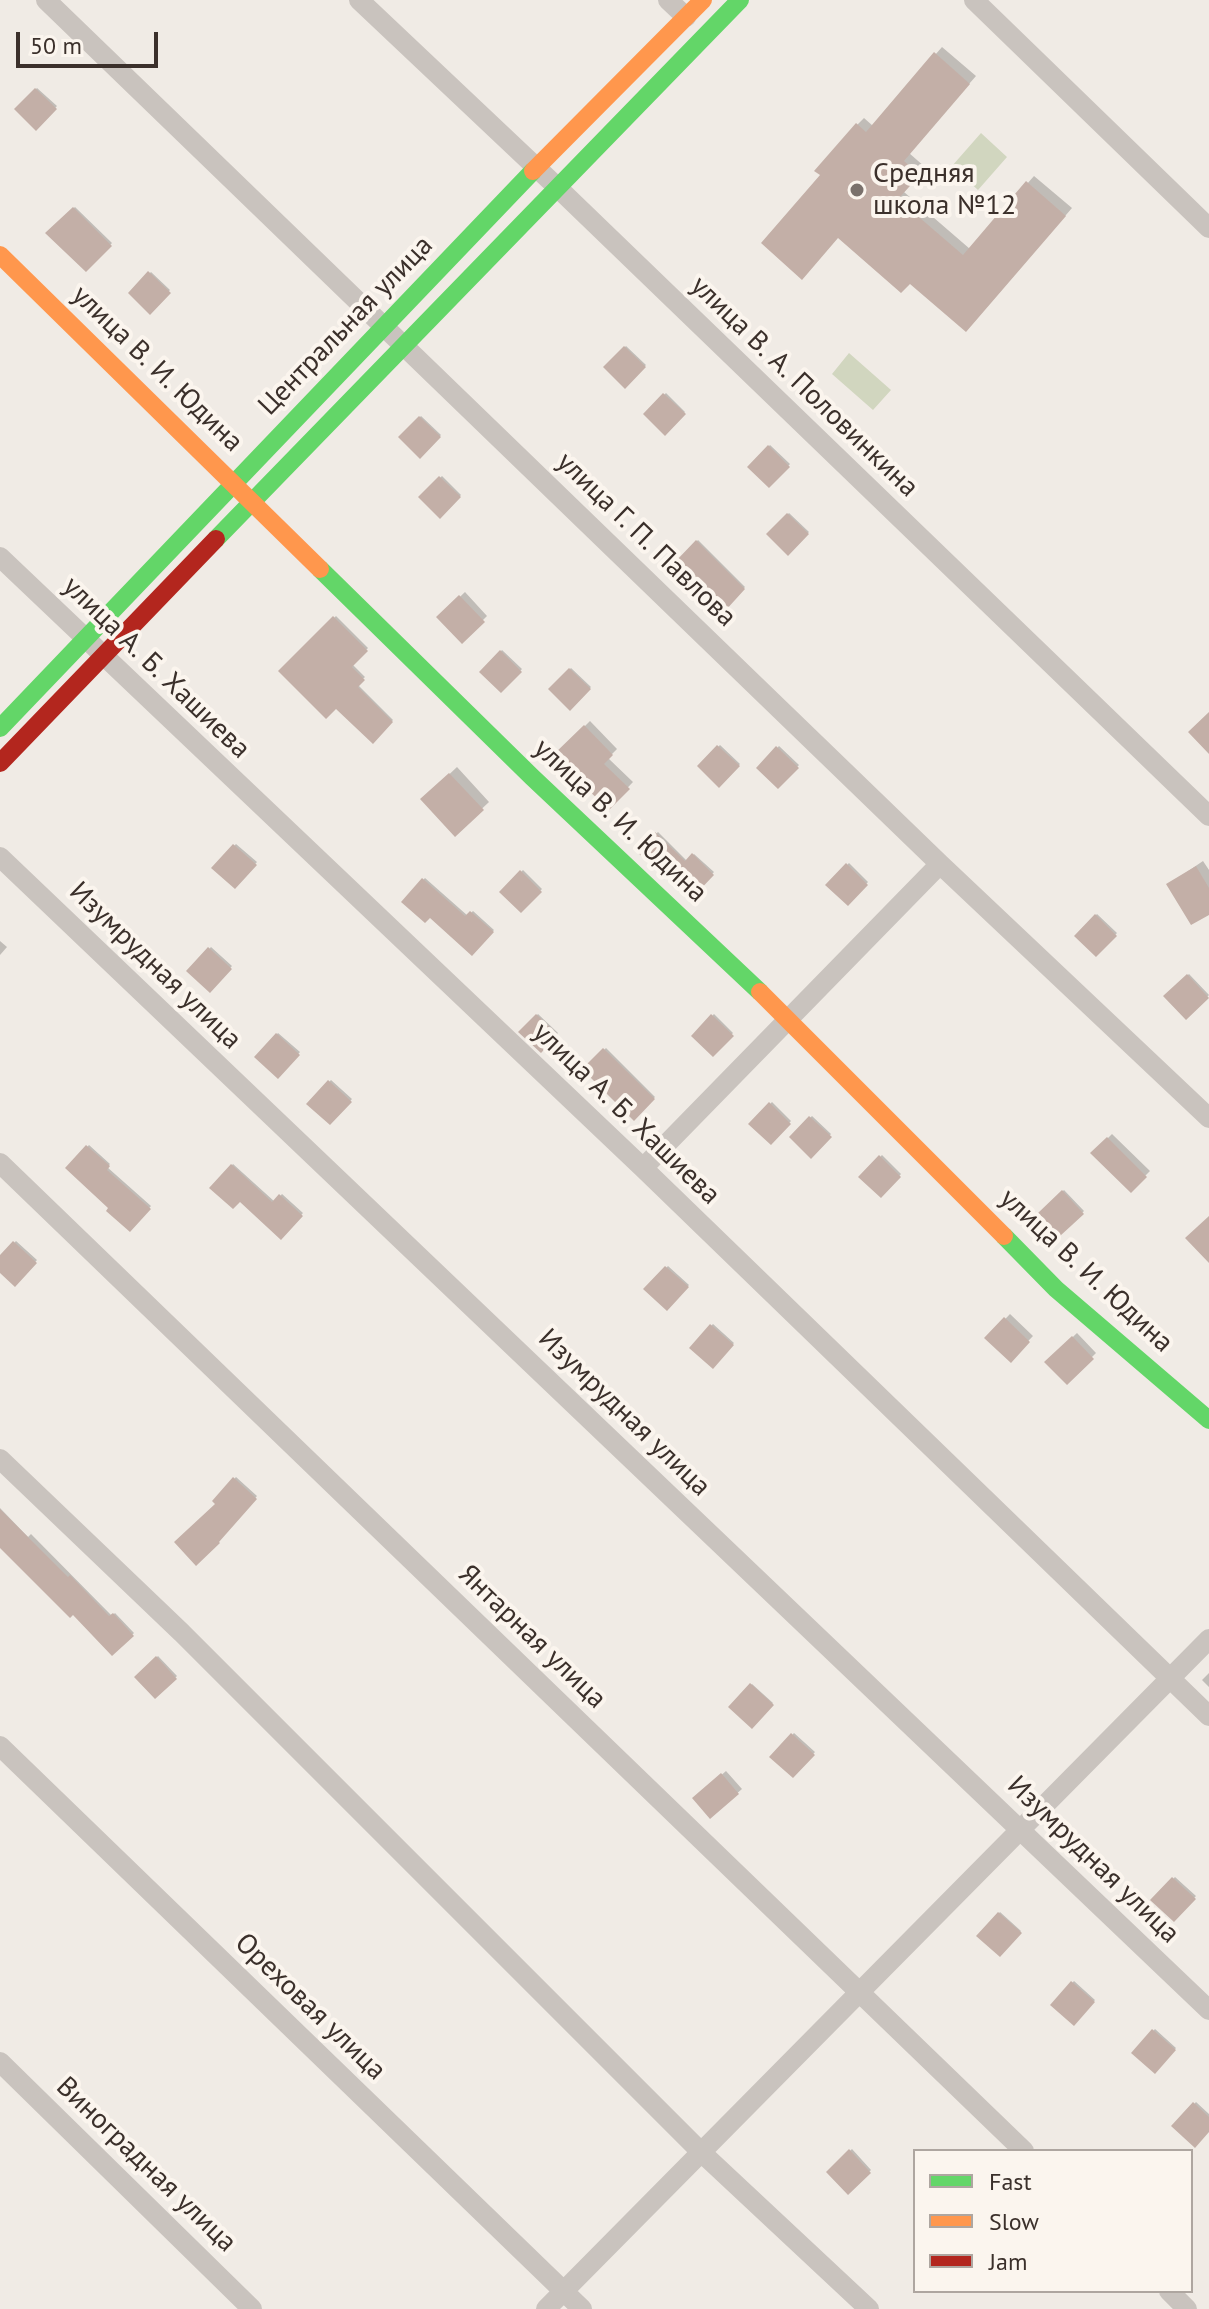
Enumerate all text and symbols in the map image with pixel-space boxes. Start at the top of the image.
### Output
scale bar [20,16,162,66]
text: 50 m [30,30,82,61]
place label: Средняя школа №12 [873,157,1016,223]
marker: Средняя школа №12 [848,181,866,199]
street label: Центральная улица [252,229,440,423]
street label: улица В. А. Половинкина [683,269,925,505]
street label: улица В. И. Юдина [65,279,249,459]
street label: улица Г. П. Павлова [549,446,743,634]
street label: улица А. Б. Хашиева [55,570,257,766]
street label: улица В. И. Юдина [526,732,714,910]
street label: Изумрудная улица [62,875,248,1057]
street label: улица А. Б. Хашиева [525,1016,727,1212]
street label: улица В. И. Юдина [992,1182,1180,1360]
street label: Изумрудная улица [531,1322,717,1504]
street label: Янтарная улица [451,1558,613,1716]
street label: Изумрудная улица [1000,1769,1186,1951]
street label: Ореховая улица [228,1927,392,2087]
street label: Виноградная улица [49,2070,243,2260]
legend [913,2149,1193,2293]
text: Fast [989,2166,1032,2197]
text: Slow [989,2206,1039,2237]
text: Jam [989,2246,1027,2277]

